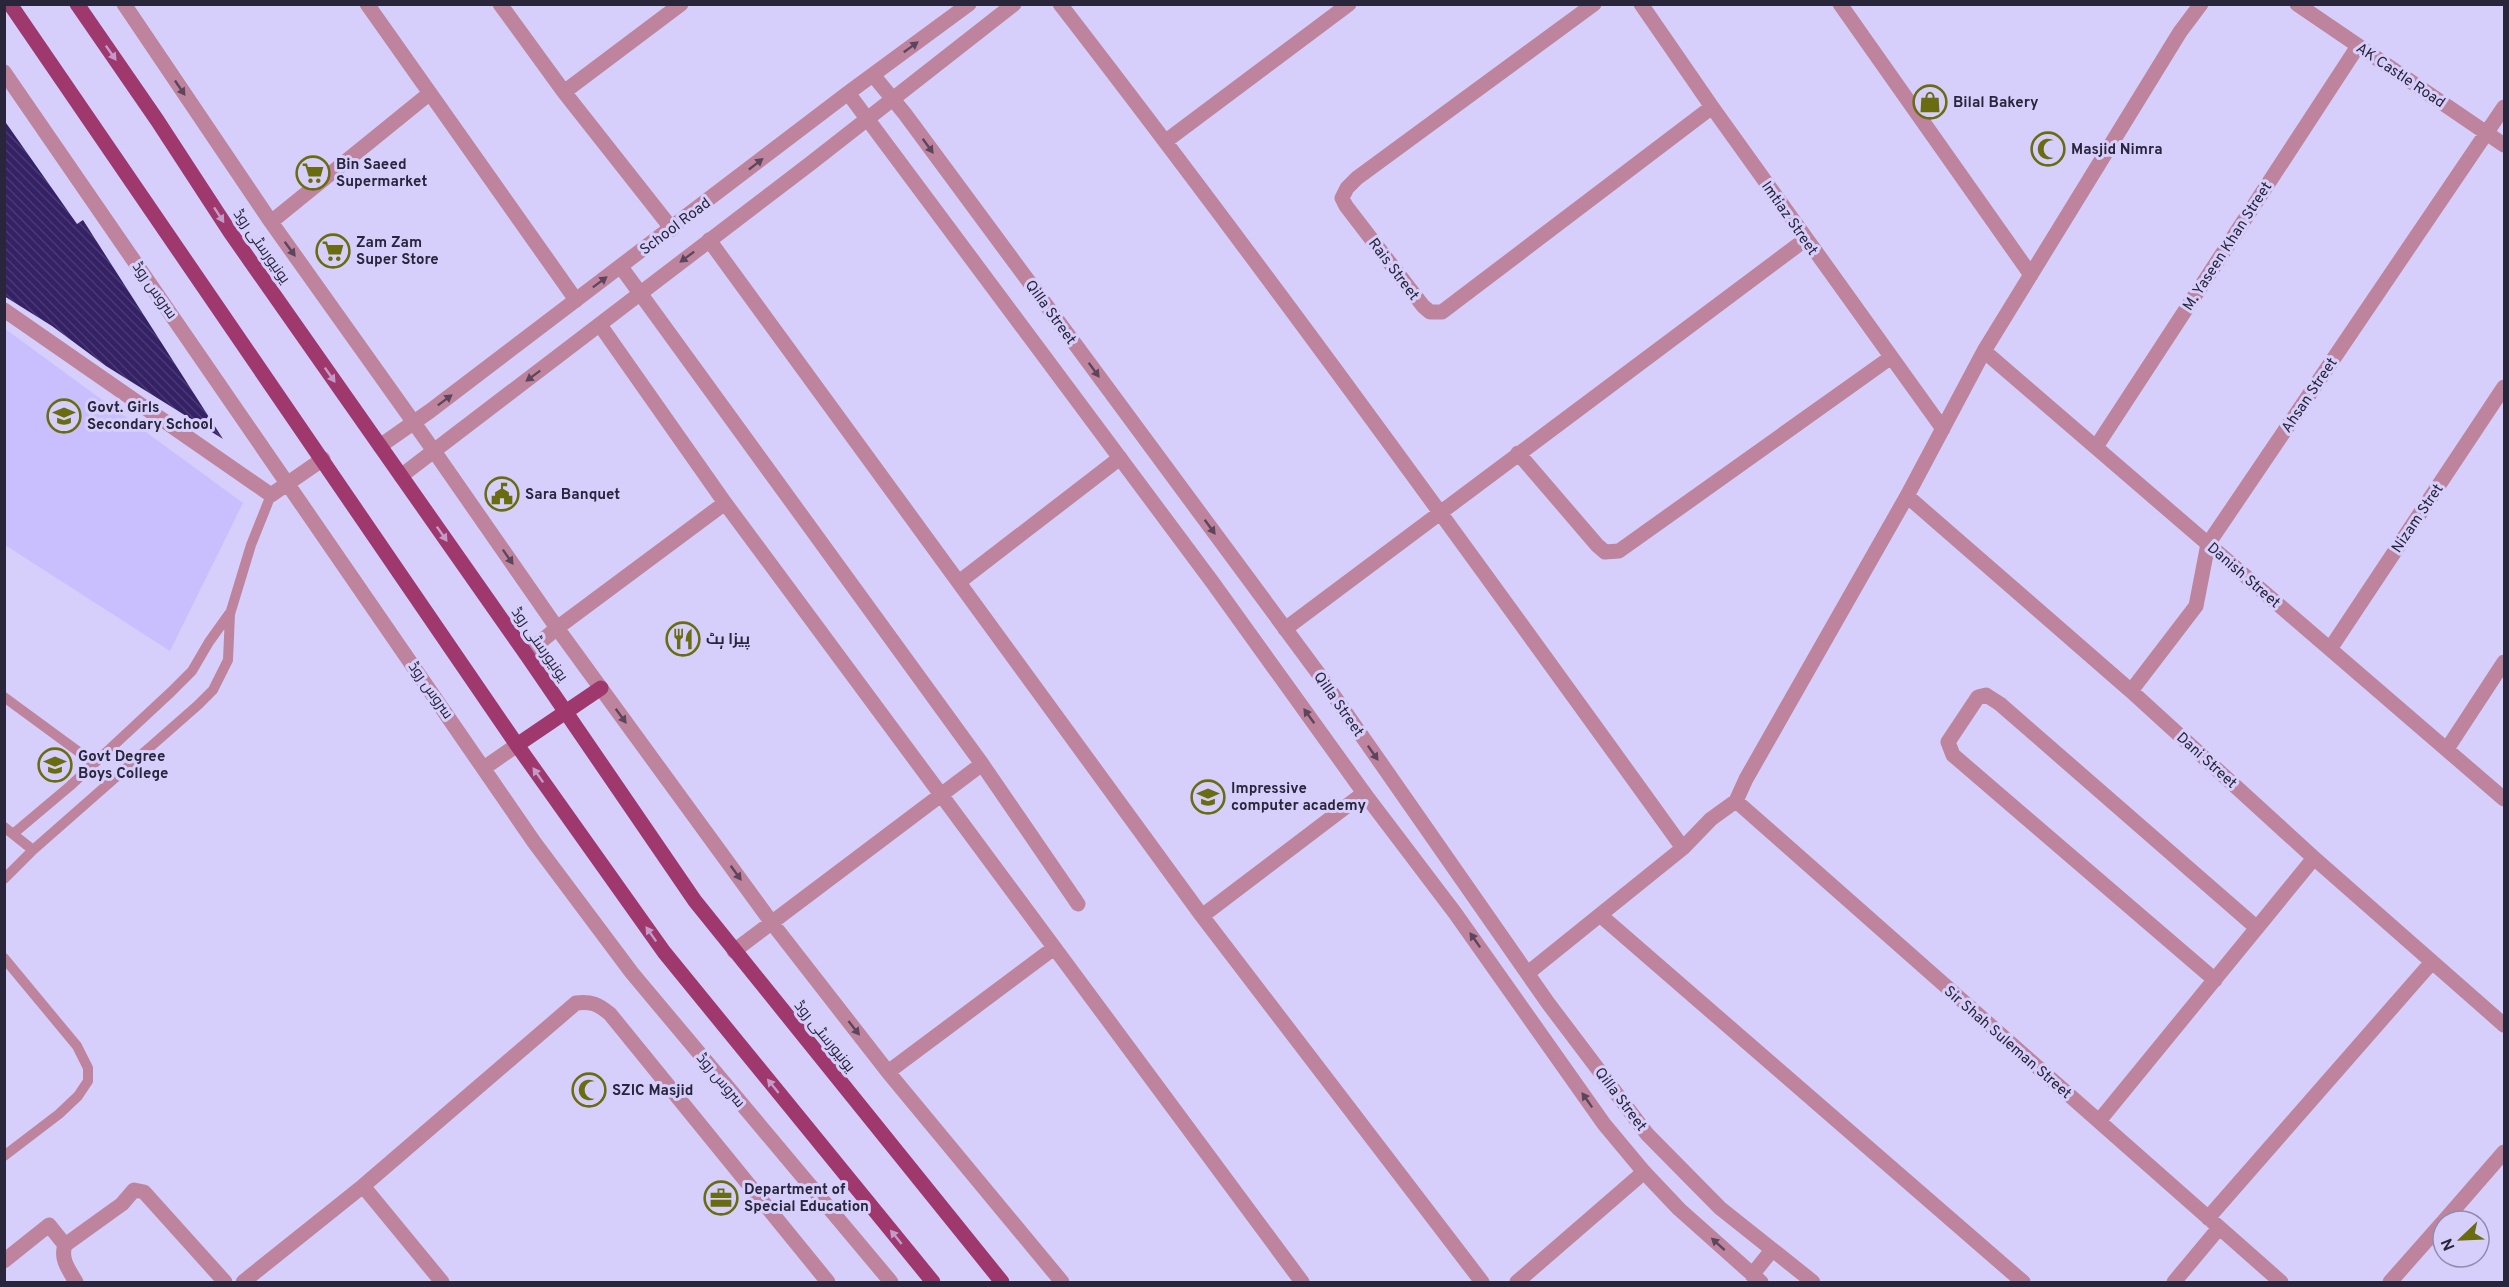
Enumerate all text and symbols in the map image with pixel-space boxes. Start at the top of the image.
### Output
street label: AK Castle Road [2352,39,2448,113]
one-way arrow [903,41,919,53]
one-way arrow [105,44,117,60]
one-way arrow [175,80,186,96]
shop icon: Bilal Bakery [1912,84,1948,120]
place label: Bilal Bakery [1953,94,2039,113]
mosque icon: Masjid Nimra [2030,131,2066,167]
one-way arrow [922,137,934,153]
place label: Masjid Nimra [2071,141,2162,160]
supermarket icon: Bin Saeed Supermarket [295,155,331,191]
place label: Bin Saeed Supermarket [336,156,427,192]
one-way arrow [748,159,763,171]
street label: Imtiaz Street [1756,178,1821,260]
street label: M. Yaseen Khan Street [2179,179,2277,315]
street label: School Road [637,194,715,260]
street label: یونیورسٹی روڈ [228,206,293,288]
one-way arrow [213,207,224,223]
supermarket icon: Zam Zam Super Store [315,233,351,269]
place label: Zam Zam Super Store [356,234,439,270]
street label: Rais Street [1363,235,1422,305]
one-way arrow [284,241,296,257]
one-way arrow [680,251,696,263]
street label: سروس روڈ [127,258,180,323]
one-way arrow [593,277,608,289]
street label: Qilla Street [1020,277,1080,349]
street label: Ahsan Street [2278,355,2342,437]
one-way arrow [1088,361,1100,377]
one-way arrow [324,366,336,382]
one-way arrow [525,370,541,382]
one-way arrow [437,394,453,406]
school or university icon: Govt. Girls Secondary School [46,398,82,434]
place label: Govt. Girls Secondary School [87,399,213,435]
public building icon: Sara Banquet [484,476,520,512]
street label: Nizam Stret [2388,481,2448,557]
place label: Sara Banquet [525,486,620,505]
one-way arrow [1204,518,1216,534]
one-way arrow [436,526,448,542]
street label: Danish Street [2203,539,2283,613]
one-way arrow [502,548,514,564]
street label: یونیورسٹی روڈ [506,604,571,686]
restaurant icon: پیزا ہٹ [665,621,701,657]
place label: پیزا ہٹ [706,631,751,650]
street label: سروس روڈ [403,658,456,723]
street label: Qilla Street [1308,669,1367,741]
one-way arrow [615,707,627,723]
one-way arrow [1303,709,1315,725]
street label: Dani Street [2172,729,2240,793]
one-way arrow [1367,744,1379,760]
school or university icon: Govt Degree Boys College [37,747,73,783]
place label: Govt Degree Boys College [78,748,168,784]
one-way arrow [532,768,544,784]
school or university icon: Impressive computer academy [1190,779,1226,815]
place label: Impressive computer academy [1231,780,1366,816]
one-way arrow [729,866,741,881]
one-way arrow [645,927,657,943]
one-way arrow [1469,933,1481,948]
street label: Sir Shah Suleman Street [1939,982,2075,1104]
street label: یونیورسٹی روڈ [789,997,858,1077]
one-way arrow [847,1021,859,1036]
street label: سروس روڈ [691,1050,748,1112]
street label: Qilla Street [1590,1064,1650,1136]
mosque icon: SZIC Masjid [571,1072,607,1108]
one-way arrow [767,1078,780,1094]
place label: SZIC Masjid [612,1082,693,1101]
one-way arrow [1581,1092,1593,1108]
office icon: Department of Special Education [703,1180,739,1216]
place label: Department of Special Education [744,1181,869,1217]
north arrow [2431,1209,2491,1269]
one-way arrow [890,1229,903,1245]
text: N [2438,1235,2460,1253]
one-way arrow [1710,1237,1725,1251]

